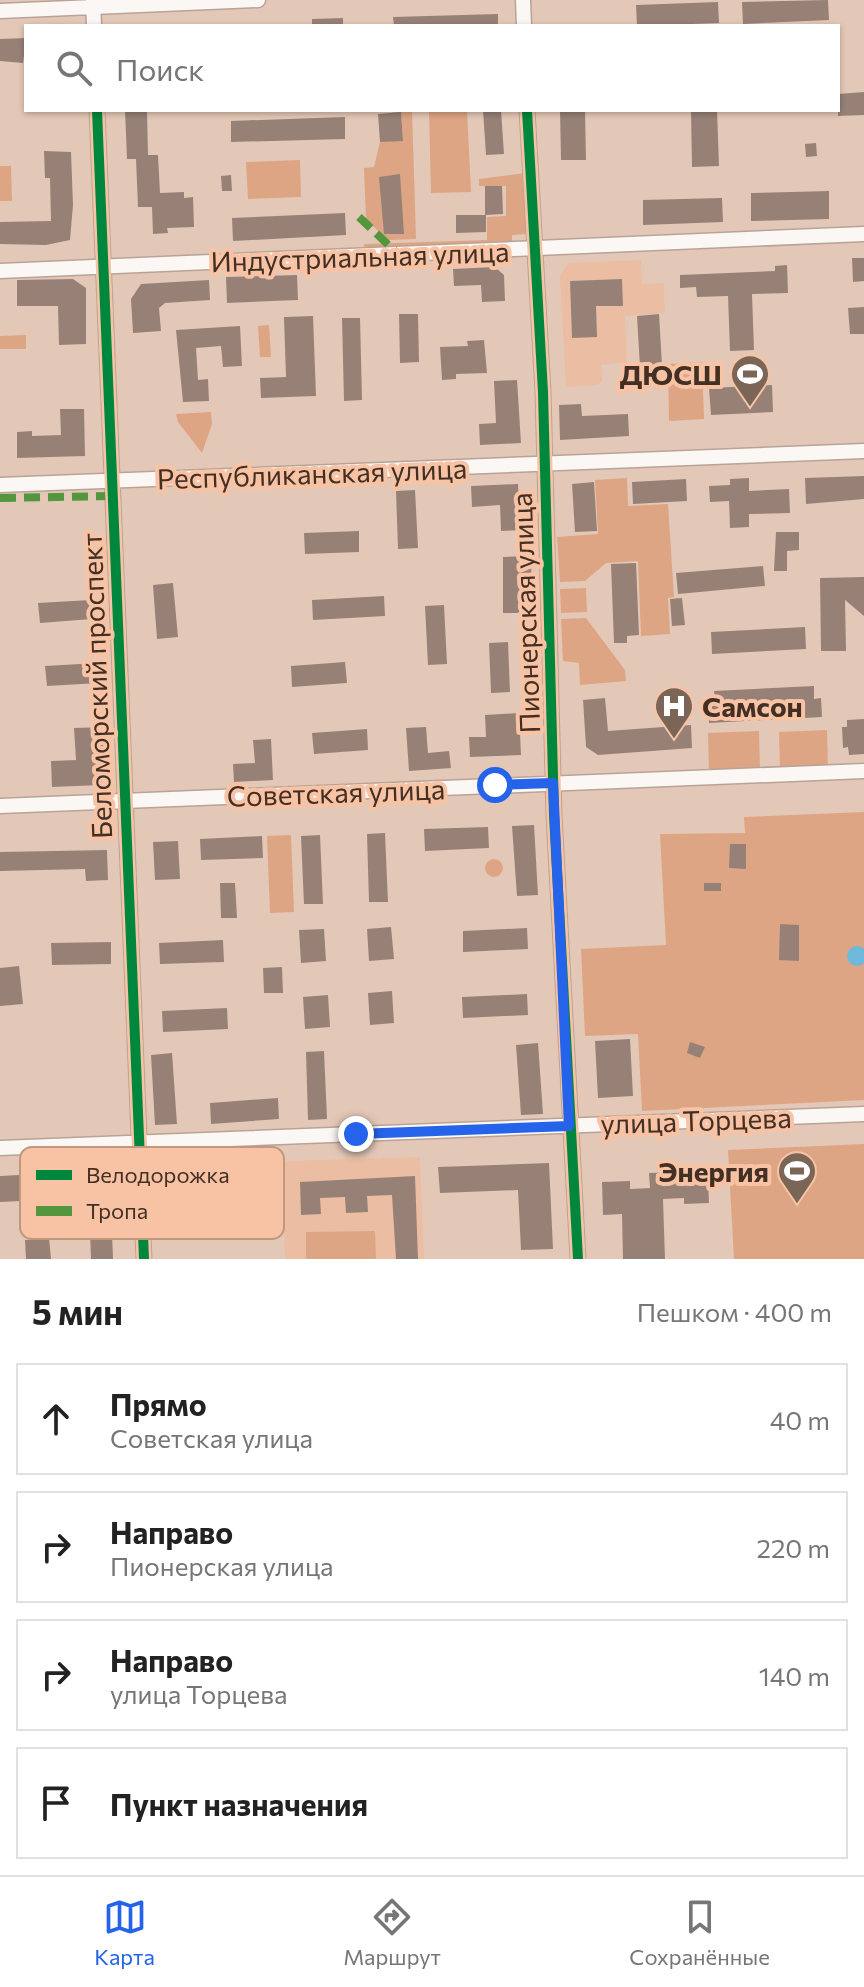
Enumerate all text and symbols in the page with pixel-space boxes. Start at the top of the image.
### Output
search box [24,24,840,112]
icon: search [52,46,96,90]
text: Поиск [116,50,204,87]
street label: Индустриальная улица [210,234,510,278]
sports icon: ДЮСШ [729,353,771,408]
place label: ДЮСШ [620,357,722,391]
street label: Республиканская улица [156,451,468,495]
street label: Пионерская улица [504,492,546,734]
street label: Беломорский проспект [74,532,118,840]
hospital icon: Самсон [653,685,695,740]
place label: Самсон [702,689,803,723]
route start [477,767,513,803]
street label: Советская улица [226,771,446,813]
street label: улица Торцева [600,1100,792,1140]
route end [338,1116,374,1152]
legend [20,1147,284,1239]
sports icon: Энергия [776,1150,818,1205]
place label: Энергия [658,1154,769,1188]
text: Велодорожка [86,1161,230,1188]
text: Тропа [86,1197,148,1224]
text: 5 мин [32,1290,123,1332]
text: Пешком · 400 m [637,1296,832,1327]
text: Прямо [110,1385,207,1422]
icon: ahead [34,1397,78,1441]
text: 40 m [770,1404,830,1435]
text: Советская улица [110,1422,313,1453]
text: Направо [110,1513,233,1550]
icon: right [34,1525,78,1569]
text: 220 m [757,1532,830,1563]
text: Пионерская улица [110,1550,334,1581]
text: Направо [110,1641,233,1678]
icon: right [34,1653,78,1697]
text: 140 m [759,1660,830,1691]
text: улица Торцева [110,1678,288,1709]
icon: arrive [34,1781,78,1825]
text: Пункт назначения [110,1785,368,1822]
tab: Карта [94,1895,155,1970]
tab: Маршрут [343,1895,441,1970]
tab: Сохранённые [629,1895,770,1970]

